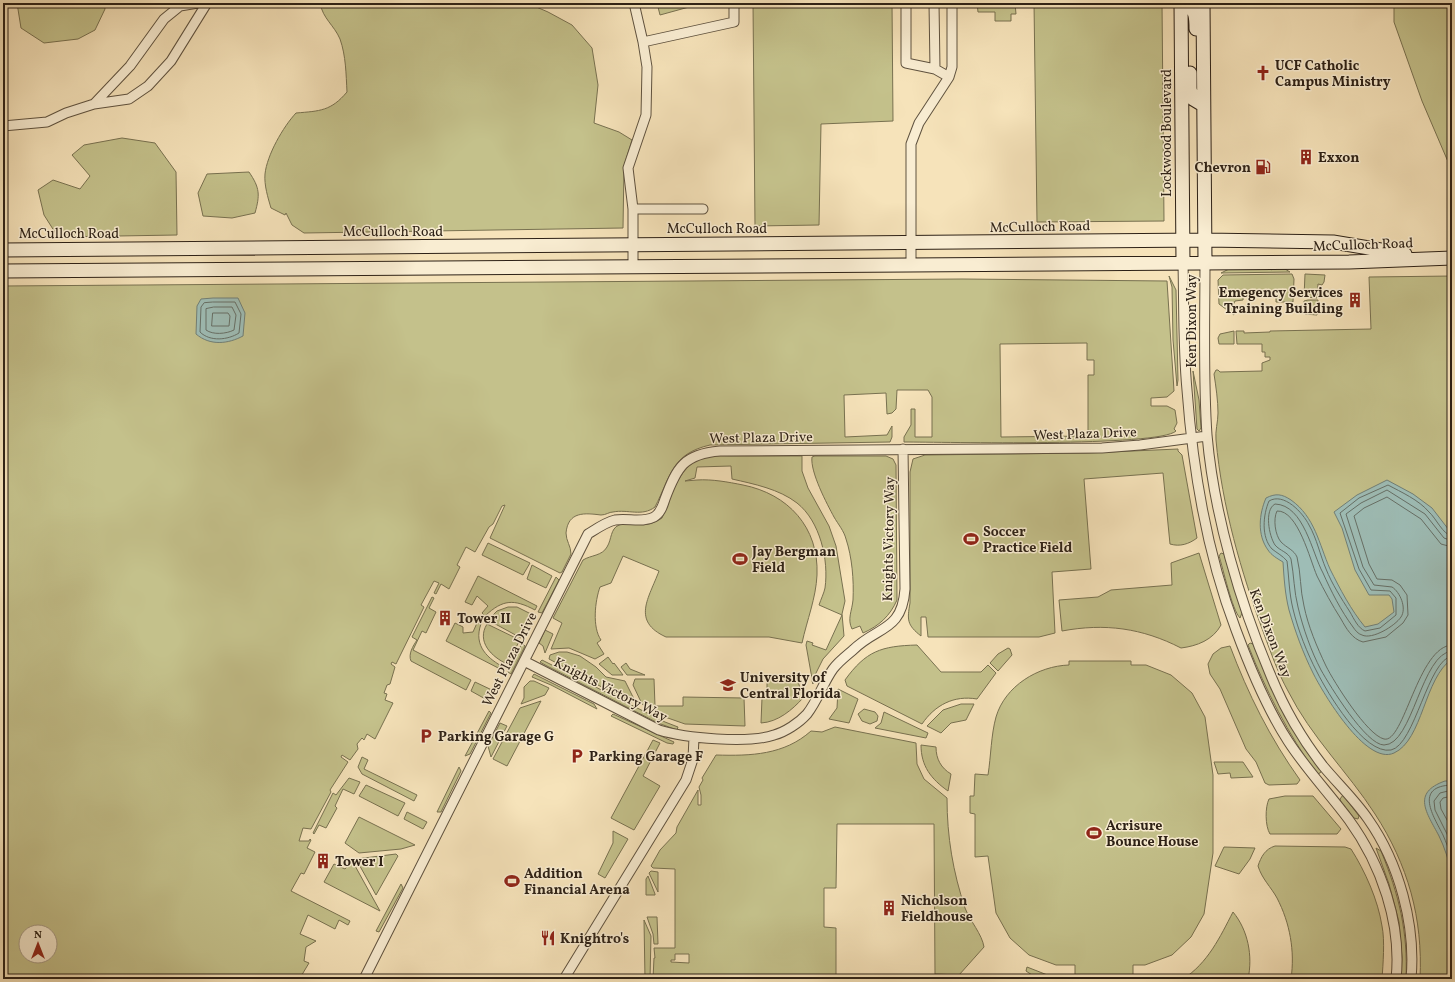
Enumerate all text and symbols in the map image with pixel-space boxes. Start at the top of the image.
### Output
place label: UCF Catholic Campus Ministry [1275,57,1391,92]
church icon: UCF Catholic Campus Ministry [1254,64,1272,82]
street label: Lockwood Boulevard [1158,69,1177,197]
building icon: Exxon [1297,148,1315,166]
place label: Exxon [1318,149,1359,168]
fuel station icon: Chevron [1254,158,1272,176]
place label: Chevron [1194,159,1251,178]
street label: McCulloch Road [990,217,1091,238]
street label: McCulloch Road [667,220,767,239]
street label: McCulloch Road [343,223,443,242]
street label: McCulloch Road [19,225,119,244]
street label: McCulloch Road [1312,234,1414,257]
street label: Ken Dixon Way [1183,274,1202,368]
place label: Emegency Services Training Building [1219,284,1343,319]
building icon: Emegency Services Training Building [1346,291,1364,309]
street label: West Plaza Drive [1033,423,1137,446]
street label: West Plaza Drive [709,428,813,449]
street label: Knights Victory Way [879,476,900,602]
place label: Soccer Practice Field [983,523,1073,558]
sports icon: Soccer Practice Field [962,530,980,548]
place label: Jay Bergman Field [751,543,836,578]
sports icon: Jay Bergman Field [731,550,749,568]
street label: Ken Dixon Way [1244,586,1295,681]
building icon: Tower II [436,609,454,627]
street label: West Plaza Drive [478,609,542,710]
place label: Tower II [457,610,511,629]
street label: Knights Victory Way [550,653,671,727]
place label: University of Central Florida [740,669,841,704]
school or university icon: University of Central Florida [719,676,737,694]
parking icon: Parking Garage G [417,727,435,745]
place label: Parking Garage G [438,728,554,747]
parking icon: Parking Garage F [568,747,586,765]
place label: Parking Garage F [589,748,703,767]
place label: Acrisure Bounce House [1106,817,1199,852]
sports icon: Acrisure Bounce House [1085,824,1103,842]
building icon: Tower I [314,852,332,870]
place label: Tower I [335,853,384,872]
place label: Addition Financial Arena [524,865,630,900]
sports icon: Addition Financial Arena [503,872,521,890]
place label: Nicholson Fieldhouse [901,892,973,927]
building icon: Nicholson Fieldhouse [880,899,898,917]
north arrow [18,924,58,964]
text: N [34,928,42,943]
restaurant icon: Knightro's [539,929,557,947]
place label: Knightro's [560,930,629,949]

